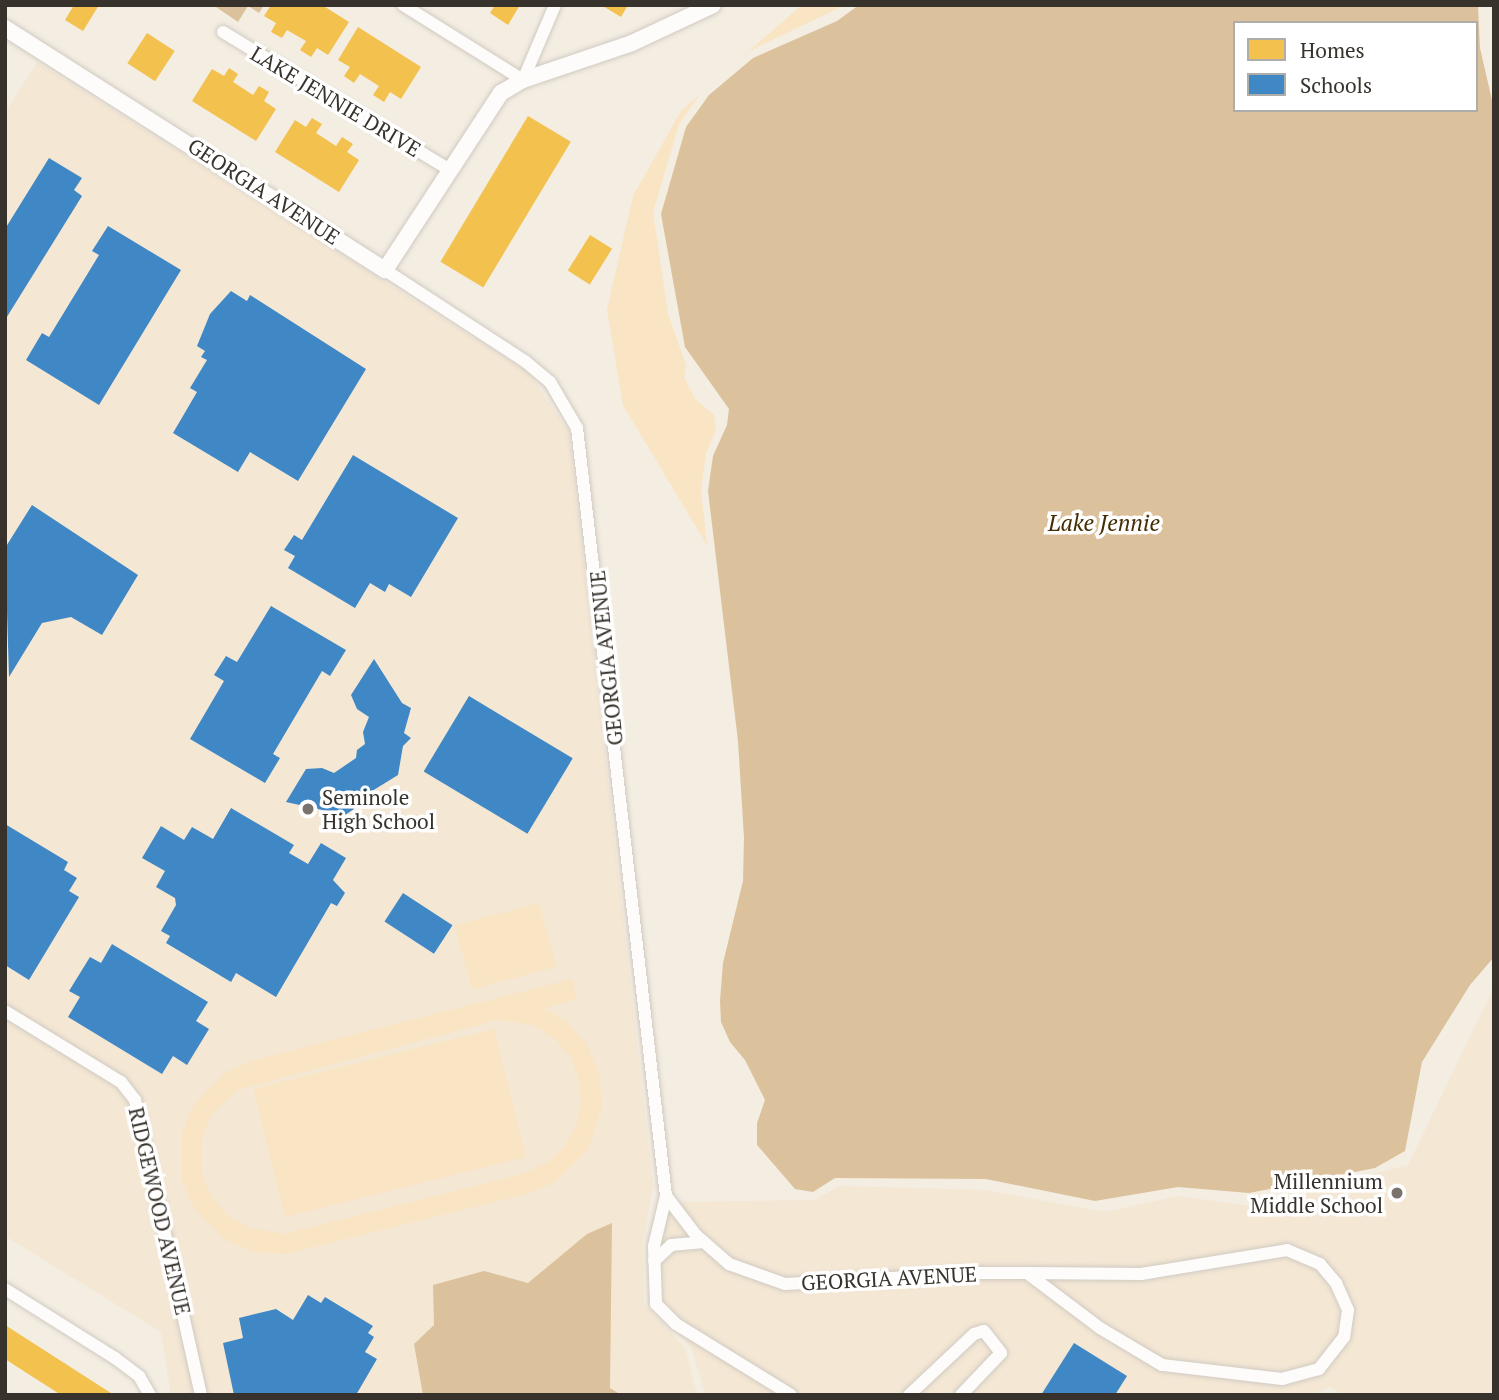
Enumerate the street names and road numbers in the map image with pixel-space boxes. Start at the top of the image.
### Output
street label: LAKE JENNIE DRIVE [246,40,426,162]
street label: GEORGIA AVENUE [183,132,345,250]
street label: GEORGIA AVENUE [584,569,628,747]
street label: RIDGEWOOD AVENUE [124,1105,196,1317]
street label: GEORGIA AVENUE [800,1261,978,1295]

